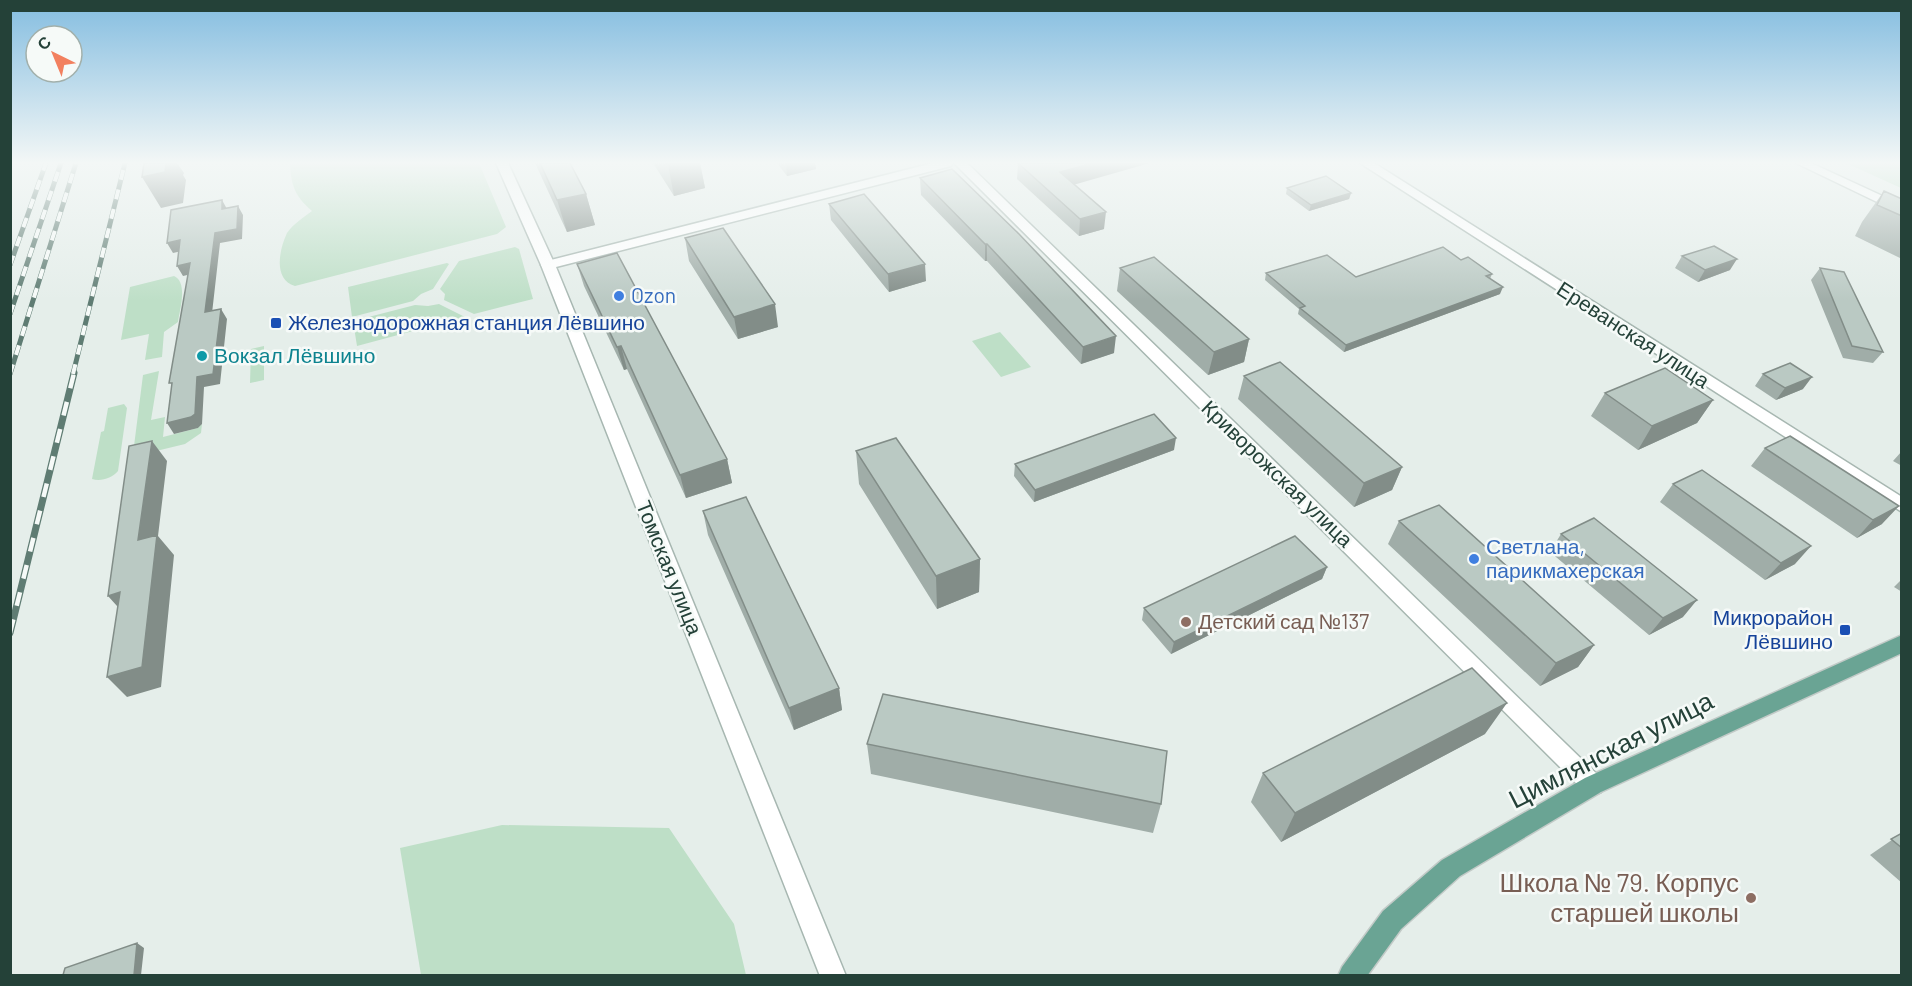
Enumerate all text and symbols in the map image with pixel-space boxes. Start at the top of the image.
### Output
north arrow [24,24,84,84]
text: С [33,31,54,54]
street label: Ереванская улица [1553,275,1715,393]
place label: Ozon [631,282,676,307]
marker: Ozon [612,289,626,303]
place label: Железнодорожная станция Лёвшино [288,309,645,334]
marker: Железнодорожная станция Лёвшино [269,316,283,330]
place label: Вокзал Лёвшино [214,342,375,367]
marker: Вокзал Лёвшино [195,349,209,363]
street label: Криворожская улица [1197,394,1359,552]
street label: Томская улица [632,497,709,638]
place label: Светлана, парикмахерская [1486,533,1645,582]
marker: Светлана, парикмахерская [1467,552,1481,566]
place label: Микрорайон Лёвшино [1713,604,1833,653]
place label: Детский сад №137 [1198,608,1369,633]
marker: Детский сад №137 [1179,615,1193,629]
marker: Микрорайон Лёвшино [1838,623,1852,637]
street label: Цимлянская улица [1503,683,1718,814]
place label: Школа № 79. Корпус старшей школы [1500,866,1739,927]
marker: Школа № 79. Корпус старшей школы [1744,891,1758,905]

